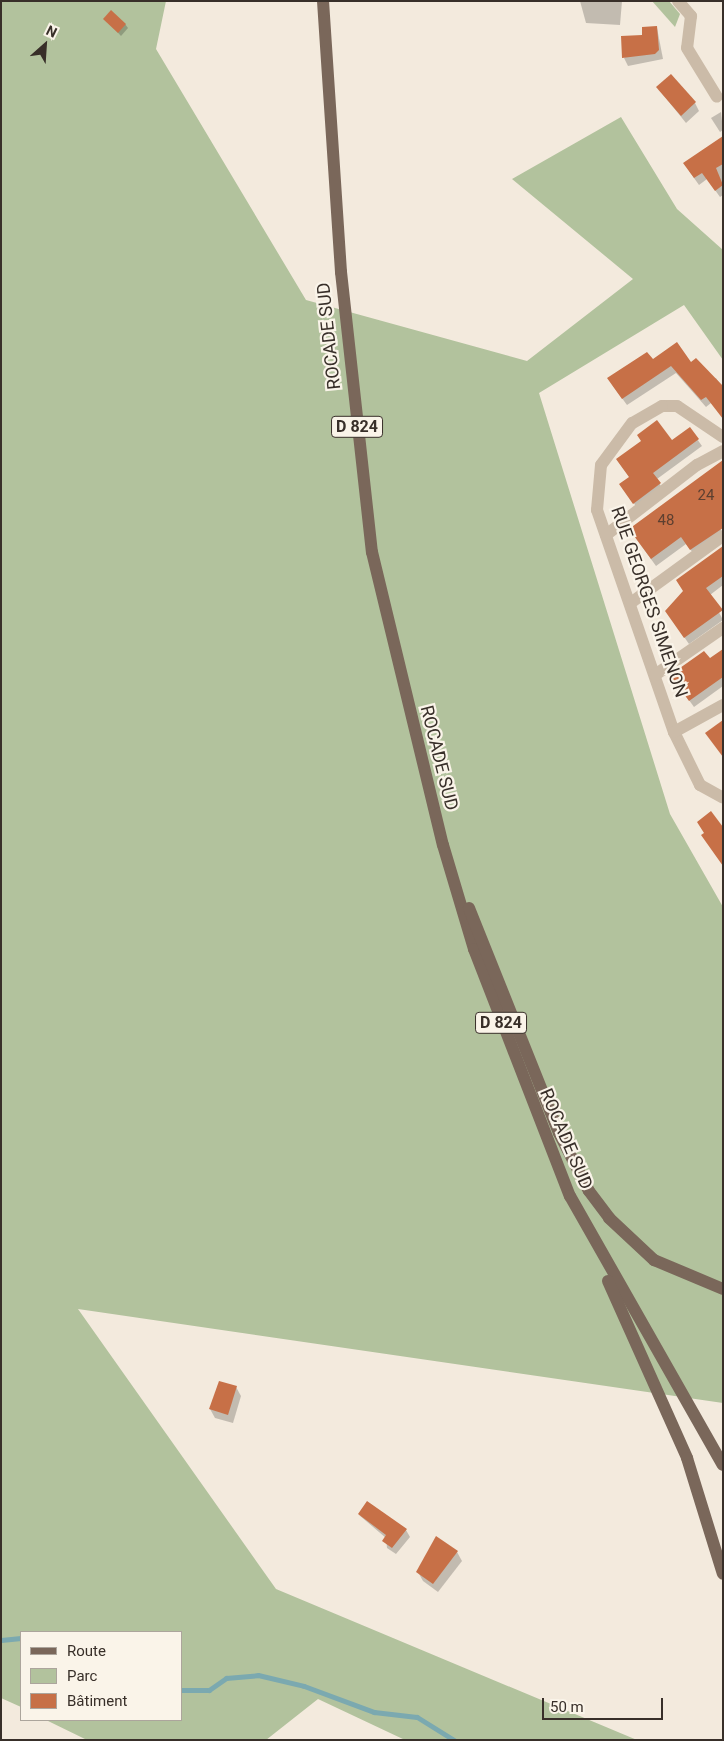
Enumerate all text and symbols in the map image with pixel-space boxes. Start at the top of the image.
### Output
north arrow [20,20,70,70]
text: N [44,22,60,41]
street label: ROCADE SUD [313,281,345,391]
road number: D 824 [331,414,383,441]
house number: 24 [698,487,714,505]
street label: RUE GEORGES SIMENON [606,504,692,700]
house number: 48 [658,512,674,530]
street label: ROCADE SUD [416,703,462,813]
road number: D 824 [475,1010,527,1036]
street label: ROCADE SUD [535,1085,597,1193]
legend [20,1631,182,1721]
text: Route [67,1642,106,1660]
text: Parc [67,1667,97,1685]
scale bar [544,1688,665,1720]
text: Bâtiment [67,1692,127,1710]
text: 50 m [550,1698,584,1716]

